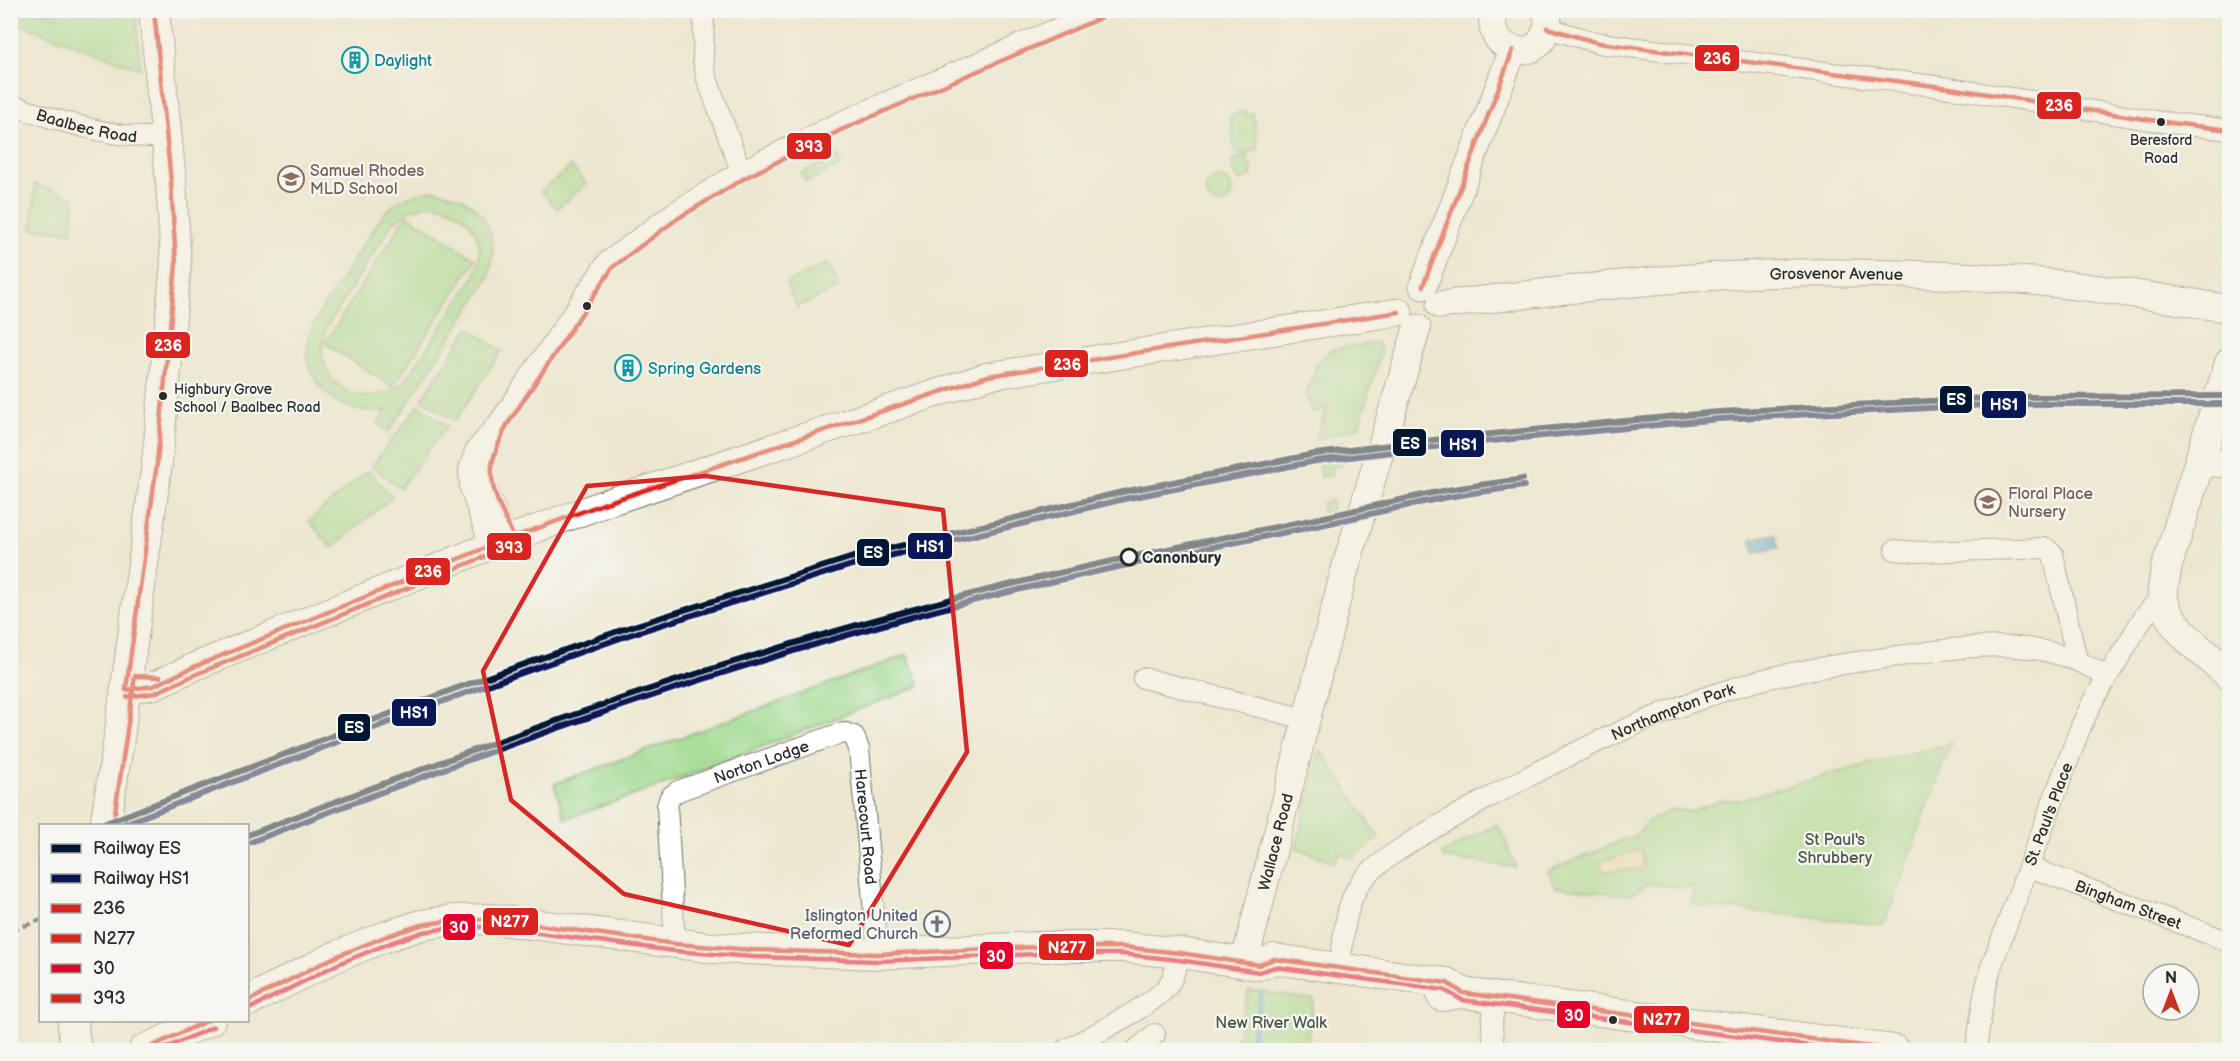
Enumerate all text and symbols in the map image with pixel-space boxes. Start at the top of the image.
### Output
line badge: 236 [1694,44,1740,72]
building icon: Daylight [340,45,370,75]
text: 236 [1703,50,1731,69]
place label: Daylight [374,52,432,71]
line badge: 236 [2036,91,2082,120]
text: 236 [2045,97,2073,116]
street label: Baalbec Road [34,106,138,147]
marker: Beresford Road [2155,116,2167,128]
line badge: 393 [786,132,832,160]
place label: Beresford Road [2130,132,2192,167]
text: 393 [795,138,823,157]
place label: Samuel Rhodes MLD School [310,162,424,199]
school or university icon: Samuel Rhodes MLD School [276,164,306,194]
street label: Grosvenor Avenue [1769,265,1904,285]
unlabelled marker [581,300,593,312]
line badge: 236 [145,331,191,359]
text: 236 [154,337,182,356]
line badge: 236 [1044,349,1089,378]
building icon: Spring Gardens [613,353,643,383]
text: 236 [1053,356,1081,375]
place label: Spring Gardens [648,360,761,379]
place label: Highbury Grove School / Baalbec Road [174,381,320,416]
line badge: ES [1939,385,1973,414]
marker: Highbury Grove School / Baalbec Road [157,390,169,402]
line badge: HS1 [1981,390,2027,419]
text: ES [1946,391,1966,410]
text: HS1 [1990,396,2018,415]
line badge: ES [1392,428,1427,457]
line badge: HS1 [1440,429,1485,458]
text: ES [1400,435,1420,454]
text: HS1 [1449,436,1477,455]
place label: Floral Place Nursery [2008,485,2094,522]
school or university icon: Floral Place Nursery [1973,487,2003,517]
line badge: 393 [486,532,532,561]
line badge: HS1 [907,532,953,560]
line badge: ES [856,538,890,567]
text: HS1 [916,538,944,557]
text: 393 [495,539,523,558]
text: ES [863,544,883,563]
marker: Canonbury [1120,548,1138,566]
place label: Canonbury [1142,549,1222,568]
line badge: 236 [405,557,451,586]
text: 236 [414,563,442,582]
street label: Northampton Park [1609,680,1738,745]
line badge: HS1 [391,698,437,727]
text: HS1 [400,704,428,723]
line badge: ES [337,713,371,742]
text: ES [344,719,364,738]
street label: Norton Lodge [711,737,812,788]
street label: St. Paul's Place [2022,760,2078,868]
street label: Harecourt Road [850,768,880,885]
street label: Wallace Road [1255,792,1298,893]
legend [39,824,249,1022]
park label: St Paul's Shrubbery [1798,831,1873,868]
text: Railway ES [93,838,181,859]
text: Railway HS1 [93,868,189,889]
street label: Bingham Street [2072,877,2184,934]
text: 236 [93,898,125,919]
line badge: N277 [482,907,539,936]
place label: Islington United Reformed Church [790,907,918,944]
church icon: Islington United Reformed Church [922,909,952,939]
line badge: 30 [442,913,476,941]
text: N277 [491,913,530,932]
text: 30 [449,919,469,938]
text: N277 [93,928,135,949]
line badge: N277 [1038,933,1095,961]
text: N277 [1048,939,1087,958]
line badge: 30 [979,941,1014,970]
text: 30 [986,948,1006,967]
text: 30 [93,958,115,979]
north arrow [2141,962,2201,1022]
text: N [2165,969,2177,988]
text: 393 [93,988,126,1009]
line badge: 30 [1556,1000,1591,1029]
line badge: N277 [1633,1005,1690,1034]
text: 30 [1564,1007,1584,1026]
text: N277 [1643,1011,1682,1030]
park label: New River Walk [1215,1014,1327,1033]
unlabelled marker [1607,1014,1619,1026]

